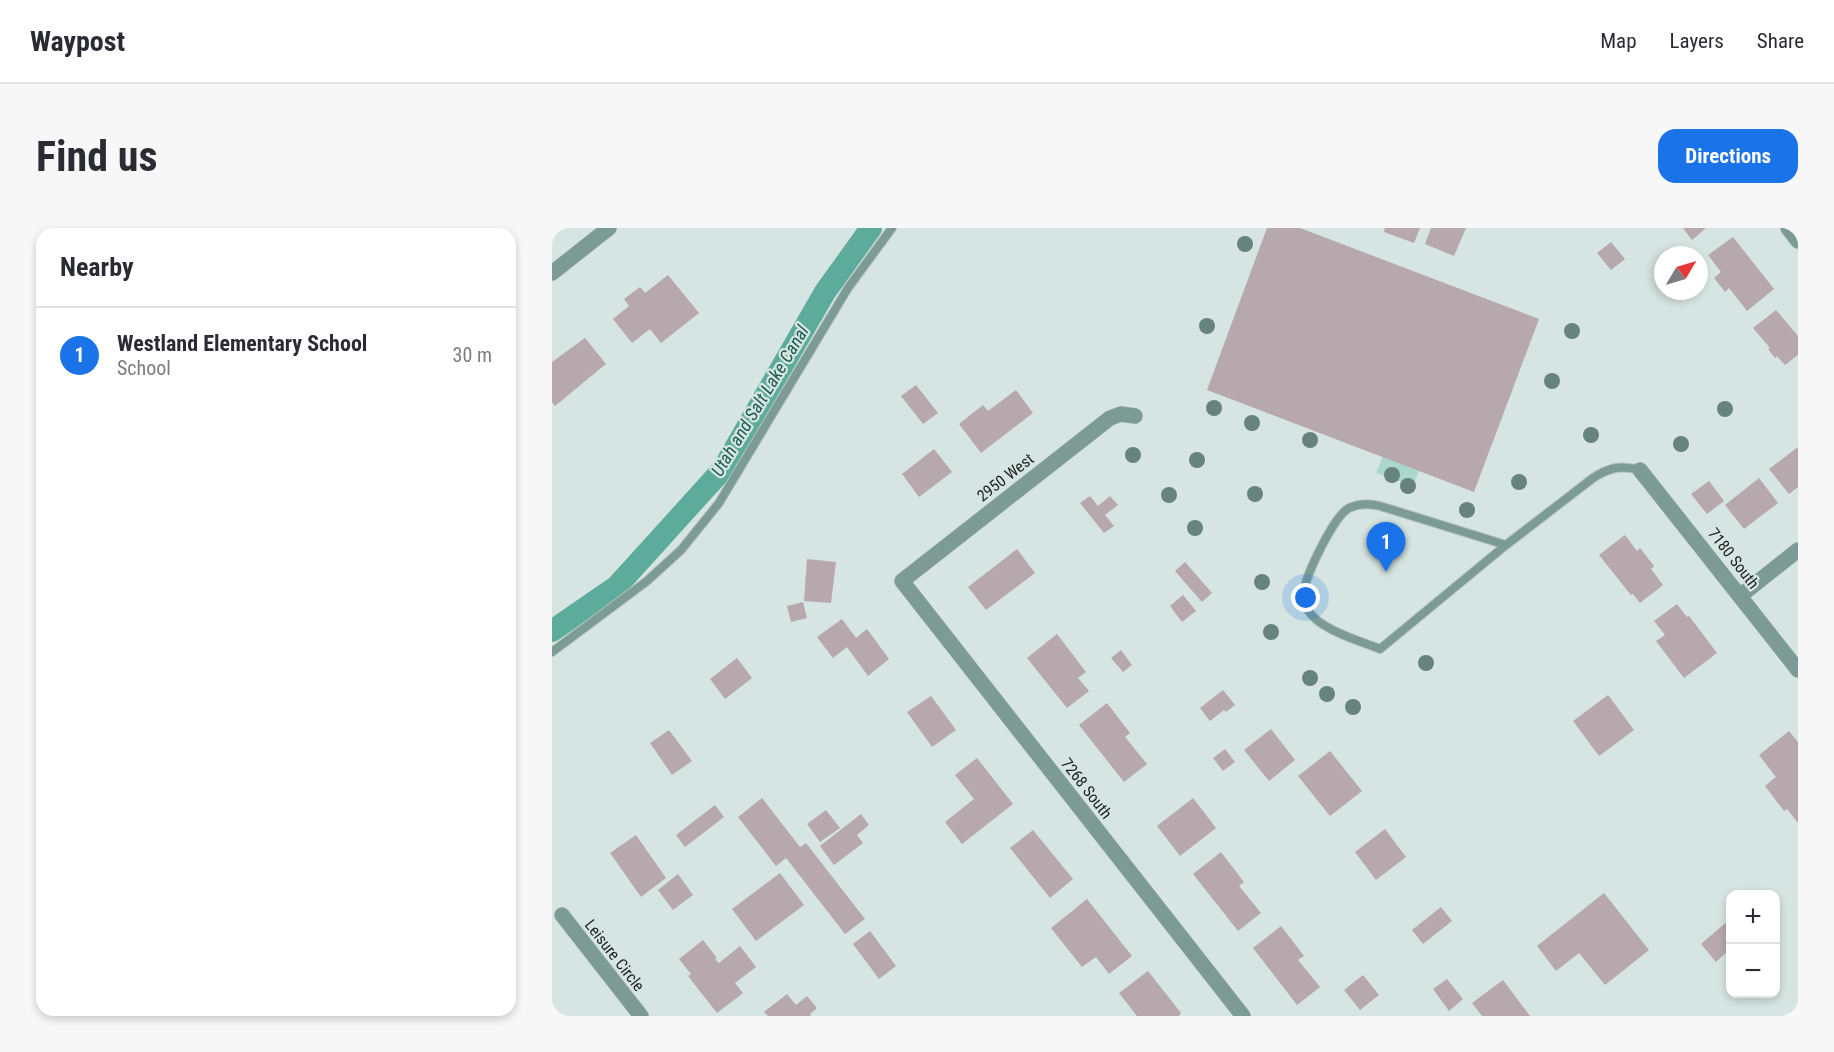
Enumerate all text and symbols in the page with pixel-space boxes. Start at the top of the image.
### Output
text: Waypost [30,25,125,58]
text: Map [1600,29,1637,53]
text: Layers [1670,29,1724,53]
text: Share [1757,29,1804,53]
button: Directions [1658,129,1798,183]
text: Find us [36,132,157,181]
north arrow [1654,246,1708,300]
text: Nearby [60,252,134,282]
water label: Utah and Salt Lake Canal [706,321,813,480]
text: Westland Elementary School [117,331,367,356]
text: 1 [74,343,85,367]
text: 30 m [453,343,492,367]
text: School [117,356,171,380]
street label: 2950 West [973,449,1038,505]
pin: 1 [1366,522,1406,572]
street label: 7180 South [1704,524,1763,592]
your location [1291,583,1320,612]
street label: 7268 South [1057,754,1116,822]
map controls [1726,890,1780,998]
button: + [1726,890,1780,944]
street label: Leisure Circle [581,916,648,995]
button: − [1726,944,1780,998]

